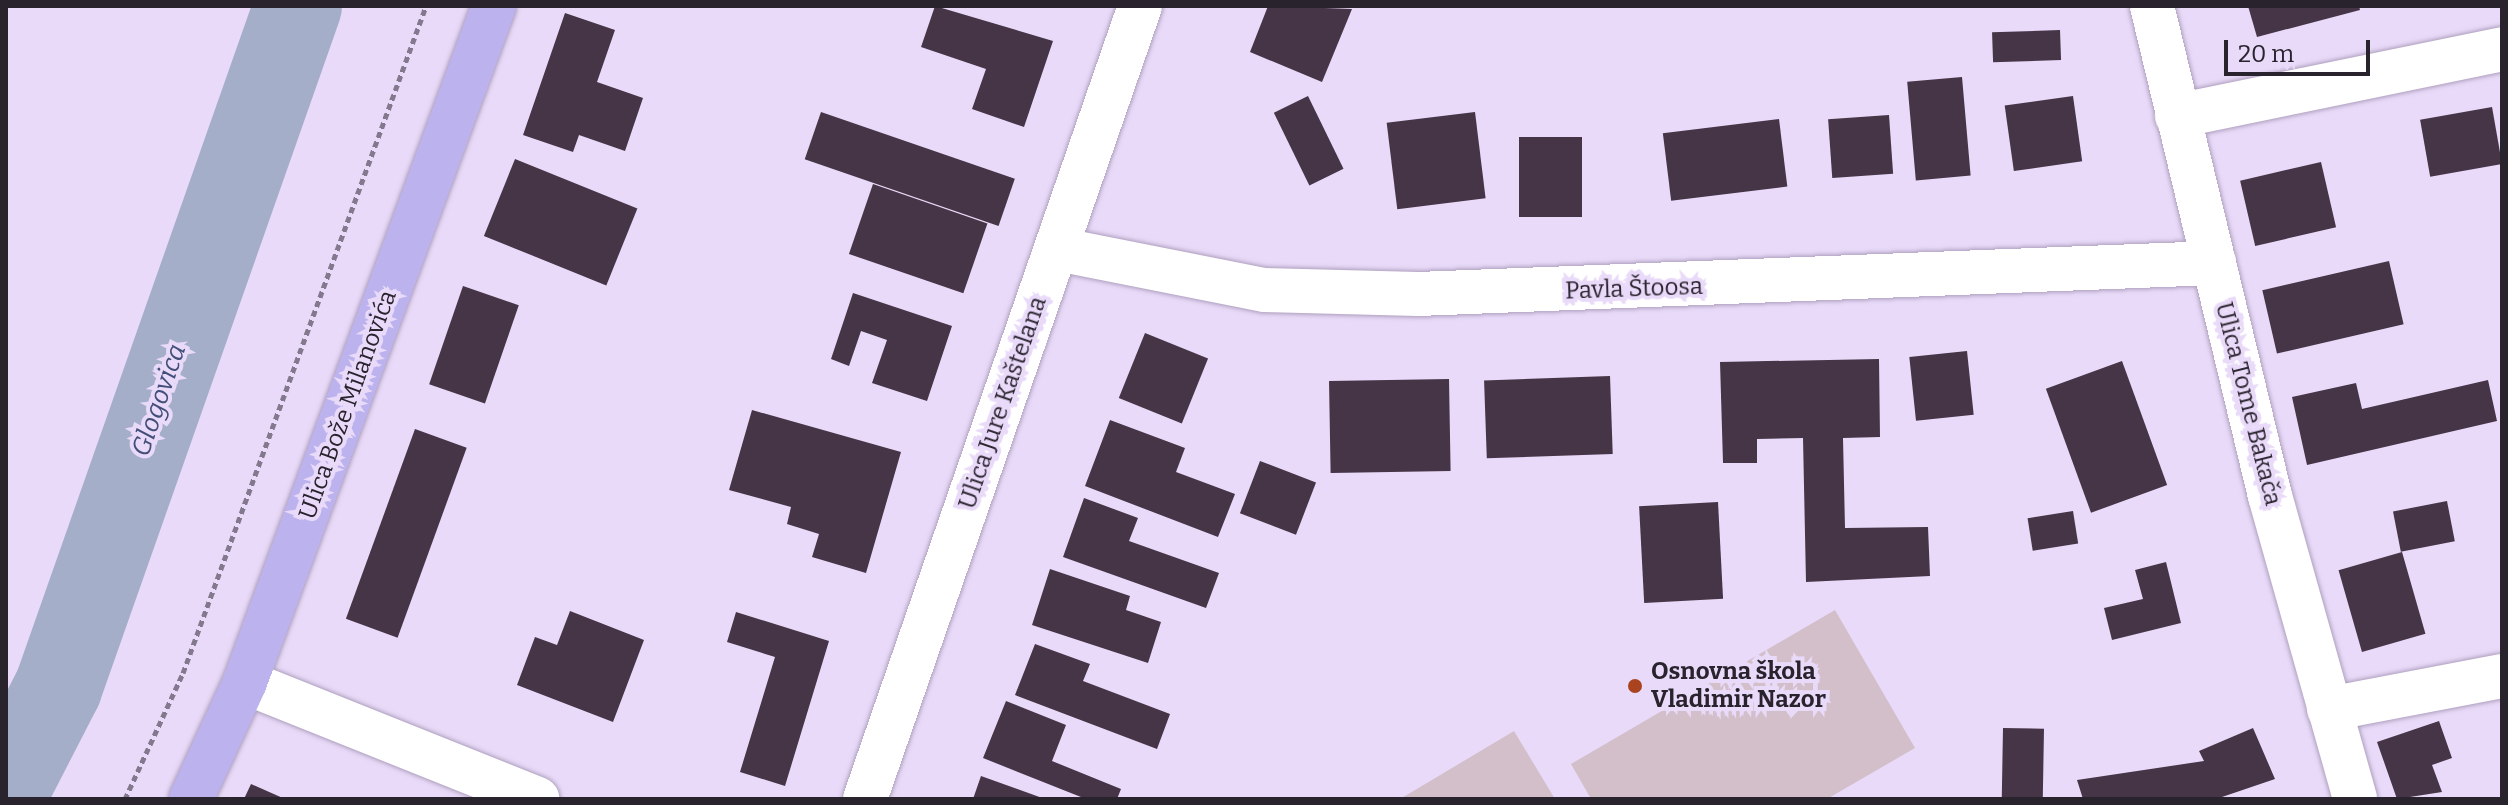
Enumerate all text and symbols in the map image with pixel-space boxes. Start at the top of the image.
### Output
scale bar [2228,24,2374,74]
text: 20 m [2238,40,2294,68]
street label: Pavla Štoosa [1565,272,1703,306]
street label: Ulica Bože Milanovića [293,286,403,524]
street label: Ulica Jure Kaštelana [953,293,1053,513]
street label: Ulica Tome Bakača [2209,299,2287,509]
water label: Glogovica [125,340,193,460]
place label: Osnovna škola Vladimir Nazor [1651,658,1826,714]
marker: Osnovna škola Vladimir Nazor [1626,677,1644,695]

